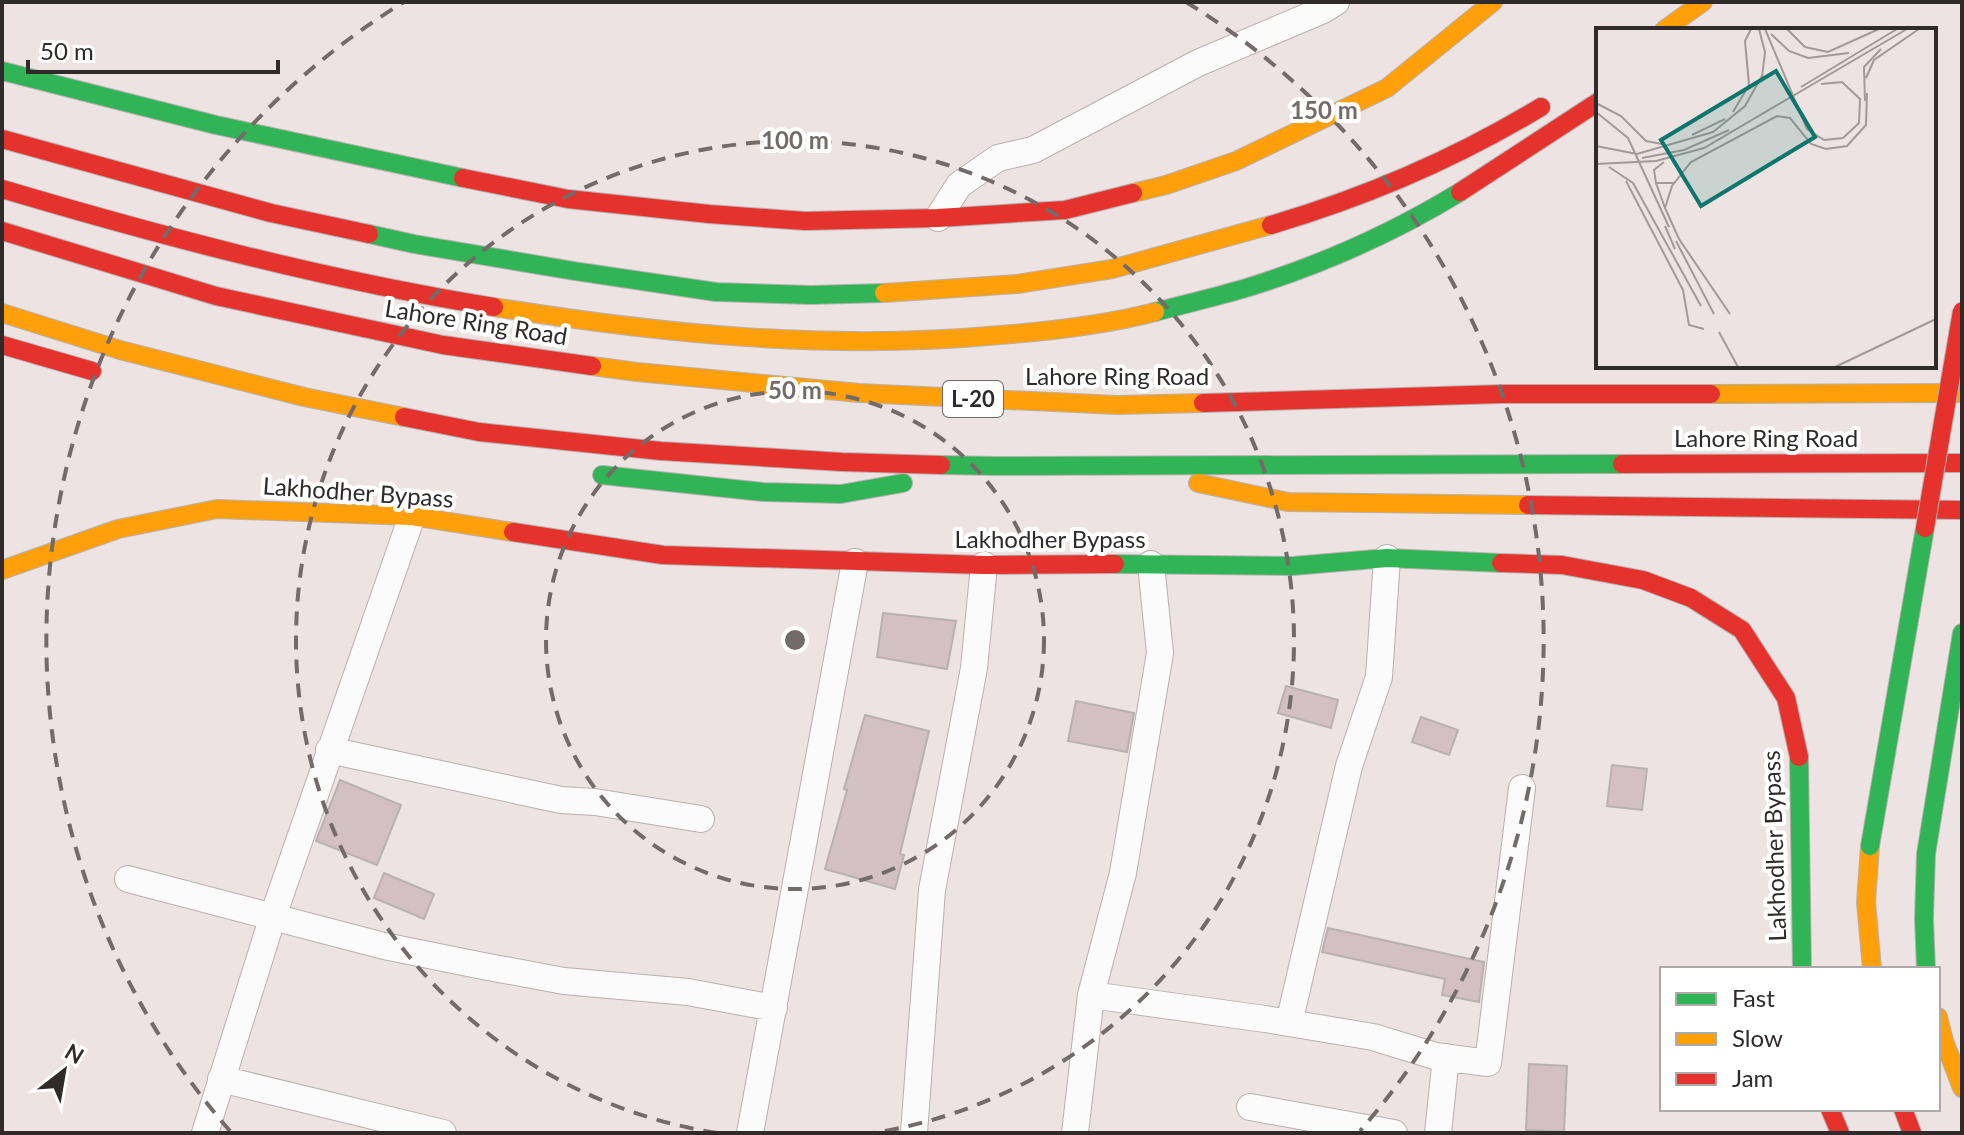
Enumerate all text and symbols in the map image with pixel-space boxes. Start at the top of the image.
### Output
scale bar [28,24,278,74]
inset map [1596,28,1936,368]
text: 50 m [40,36,94,65]
text: 150 m [1290,95,1358,124]
text: 100 m [761,125,829,154]
street label: Lahore Ring Road [383,293,569,350]
street label: Lahore Ring Road [1025,361,1209,390]
text: 50 m [768,375,822,404]
road number: L-20 [943,381,1003,417]
street label: Lahore Ring Road [1674,423,1858,452]
street label: Lakhodher Bypass [262,470,454,513]
street label: Lakhodher Bypass [954,524,1146,553]
centre of rings [781,626,809,654]
street label: Lakhodher Bypass [1756,750,1791,942]
legend [1660,967,1940,1111]
text: Fast [1732,983,1775,1012]
text: Slow [1732,1023,1783,1052]
north arrow [24,1031,104,1111]
text: N [60,1037,89,1069]
text: Jam [1732,1063,1773,1092]

